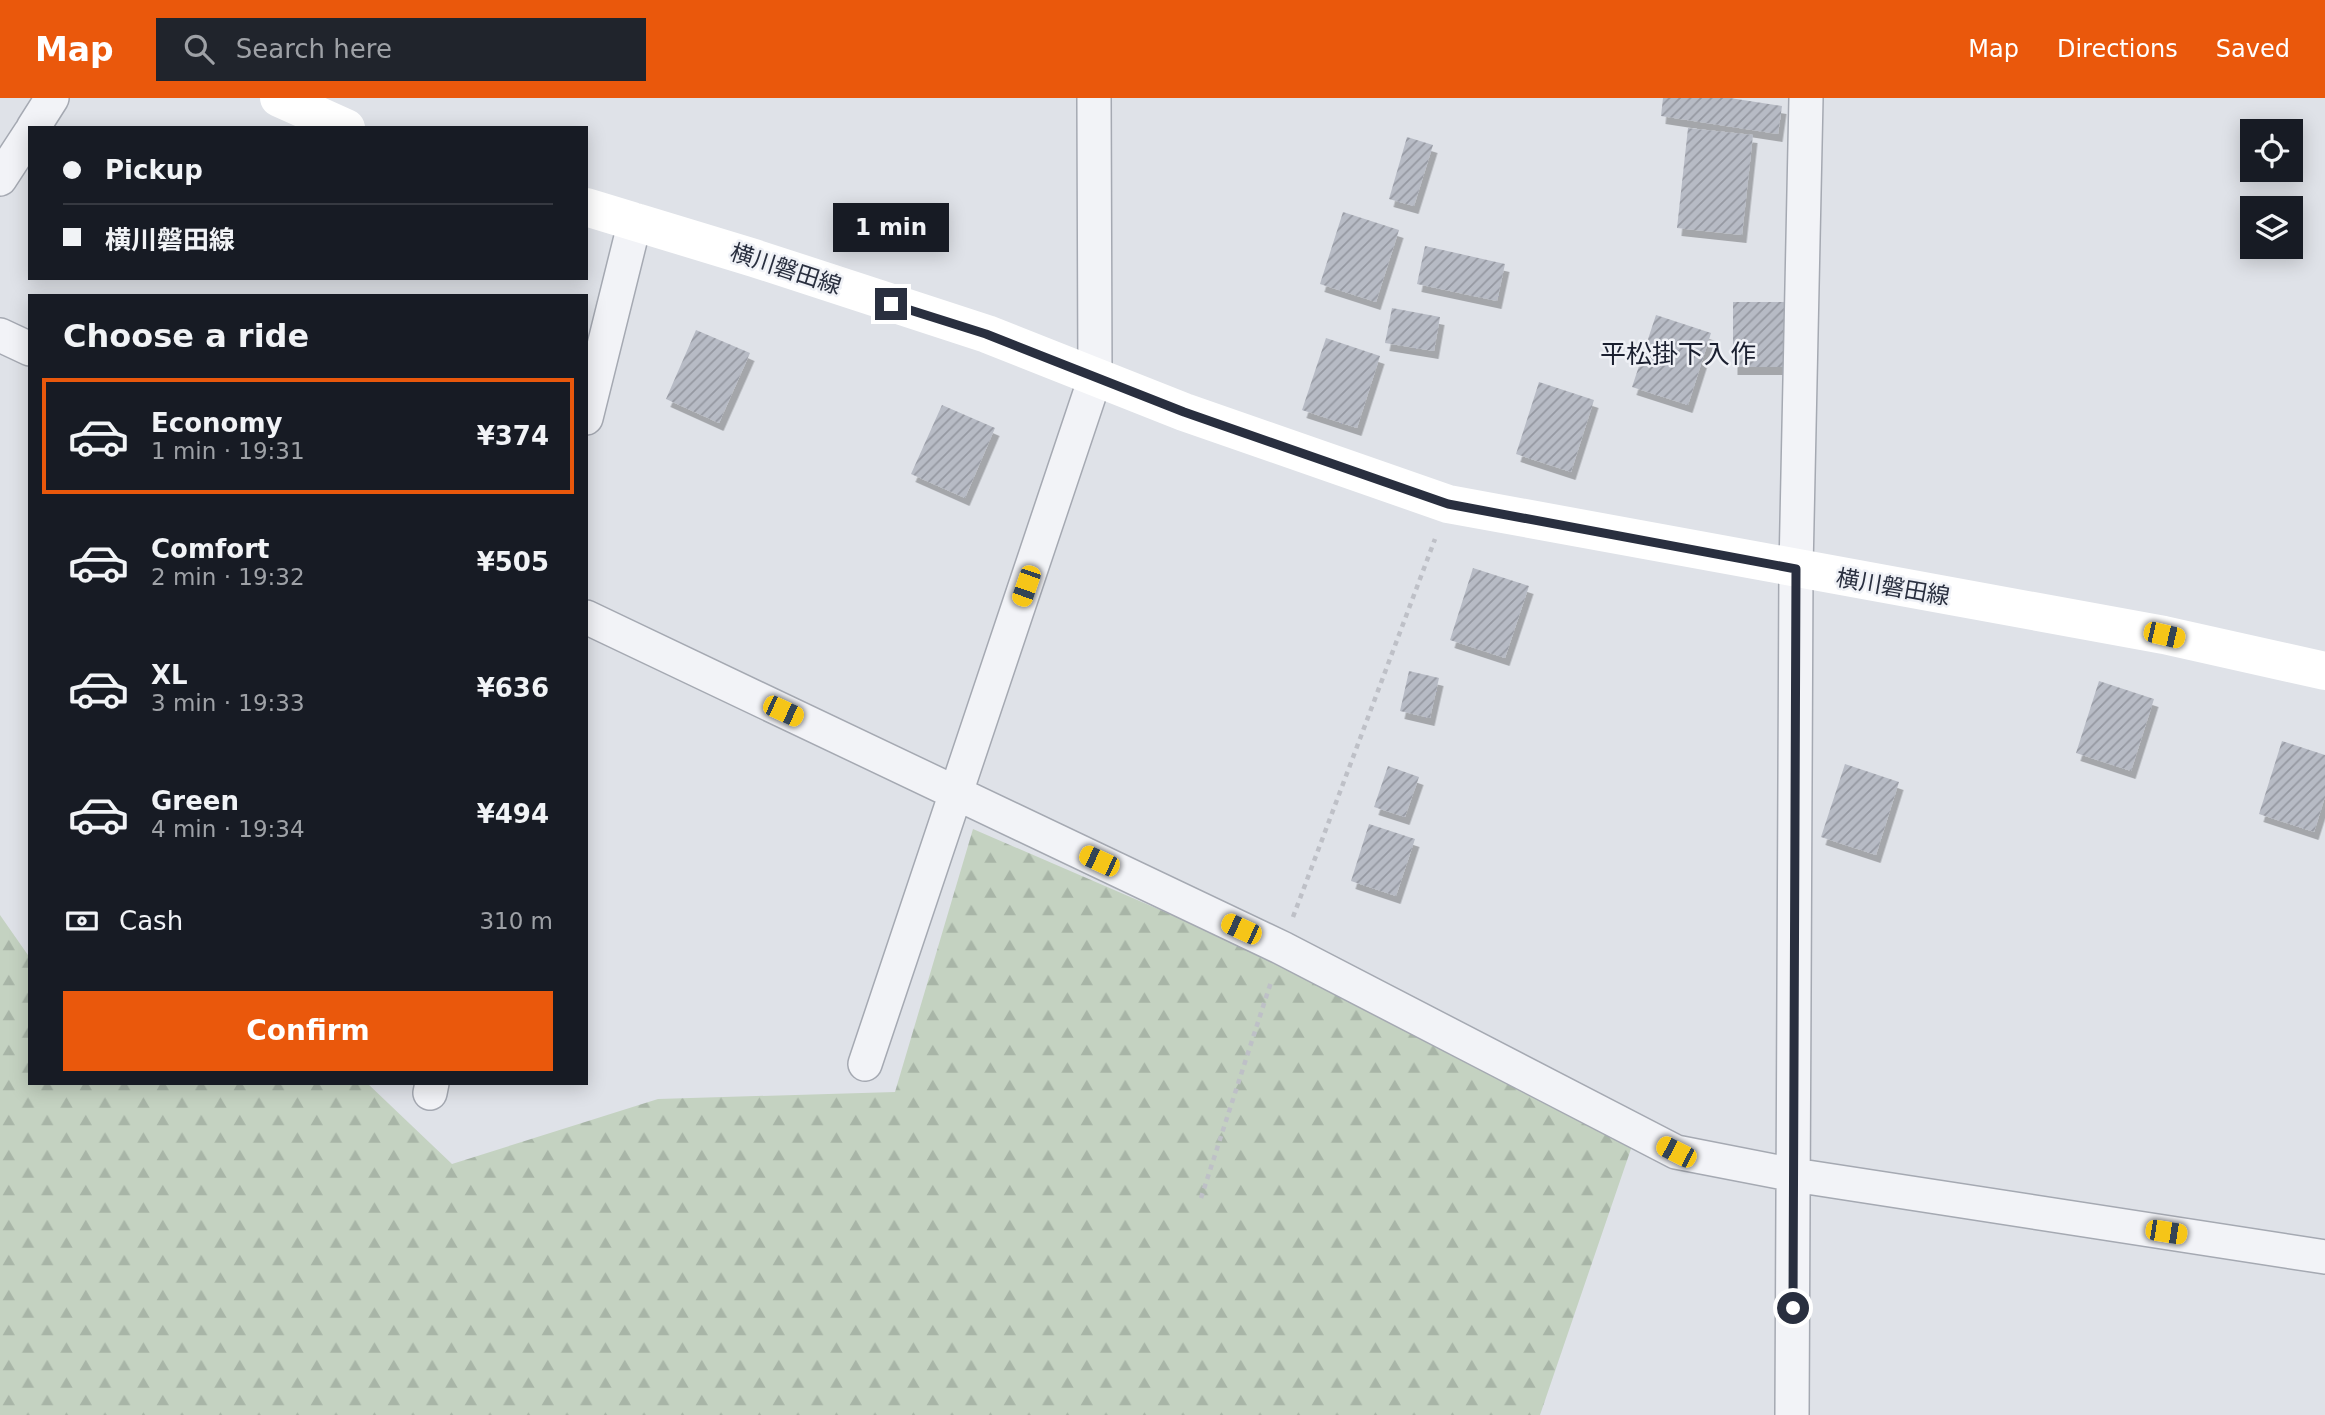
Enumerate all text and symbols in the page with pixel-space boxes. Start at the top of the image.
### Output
search box [156,18,646,81]
text: Map [35,30,114,69]
icon: search [180,30,218,68]
text: Search here [236,34,392,64]
text: Map [1968,35,2019,63]
text: Directions [2057,35,2178,63]
text: Saved [2216,35,2290,63]
map controls [2240,119,2303,259]
button: locate [2240,119,2303,182]
text: Pickup [105,155,203,185]
button: layers [2240,196,2303,259]
callout: 1 min [833,202,949,252]
text: 1 min [855,214,927,240]
text: 横川磐田線 [105,225,235,255]
street label: 横川磐田線 [727,239,845,299]
route end [875,288,907,320]
text: Choose a ride [63,317,309,355]
district label: 平松掛下入作 [1600,339,1756,369]
icon: car [67,405,130,468]
text: Economy [151,408,282,438]
text: ¥374 [477,421,549,451]
text: 1 min · 19:31 [151,438,305,464]
icon: car [67,531,130,594]
text: Comfort [151,534,269,564]
text: ¥505 [477,547,549,577]
car [1010,563,1043,609]
text: 2 min · 19:32 [151,564,305,590]
street label: 横川磐田線 [1834,564,1952,610]
car [2142,620,2187,650]
icon: car [67,657,130,720]
text: XL [151,660,188,690]
text: ¥636 [477,673,549,703]
text: 3 min · 19:33 [151,690,305,716]
car [760,693,807,729]
icon: car [67,783,130,846]
text: Green [151,786,239,816]
text: ¥494 [477,799,549,829]
text: 4 min · 19:34 [151,816,305,842]
car [1076,843,1123,879]
icon: cash [63,902,101,940]
text: Cash [119,906,183,936]
text: 310 m [479,908,553,934]
car [1218,911,1265,947]
button: Confirm [63,991,553,1071]
car [1653,1133,1700,1171]
car [2144,1218,2189,1246]
route start [1777,1292,1809,1324]

